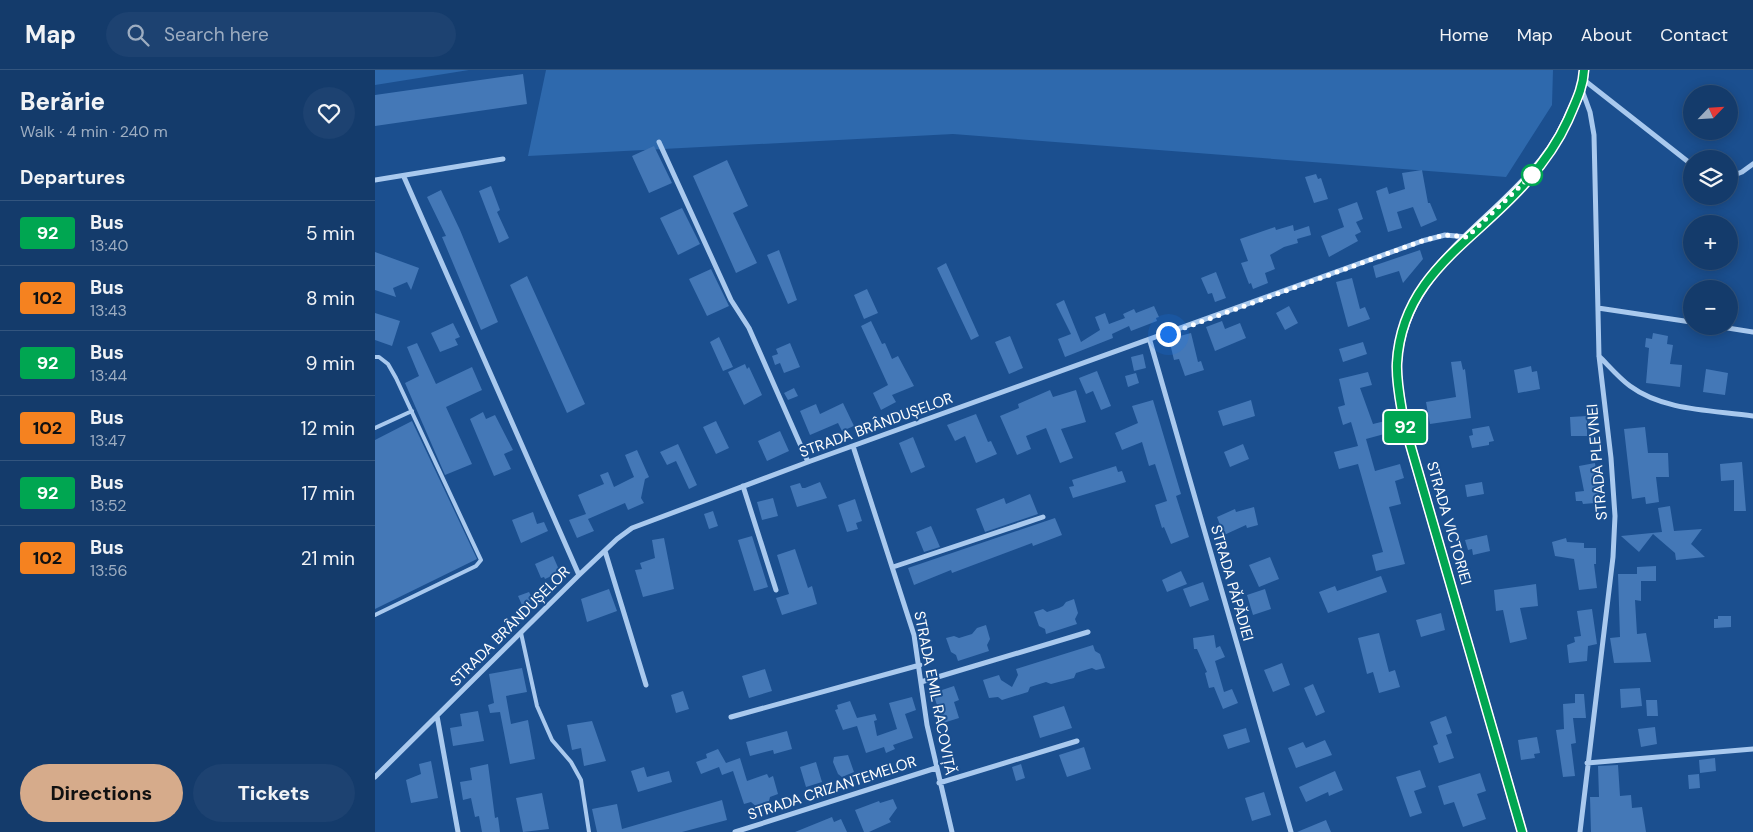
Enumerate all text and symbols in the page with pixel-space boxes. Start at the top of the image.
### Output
search box [106,12,456,57]
text: Map [25,19,76,50]
icon: search [124,21,152,49]
text: Search here [164,22,269,47]
text: Home [1439,23,1489,47]
text: Map [1517,23,1553,47]
text: About [1581,23,1632,47]
text: Contact [1660,23,1728,47]
north arrow [1683,85,1737,140]
map controls [1683,85,1738,335]
text: Berărie [20,86,105,117]
button: heart [303,87,355,139]
text: Walk · 4 min · 240 m [20,121,168,142]
button: layers [1683,150,1738,205]
unlabelled marker [1521,164,1543,186]
text: Departures [20,165,125,190]
text: Bus [90,210,124,235]
button: + [1683,215,1738,270]
text: 92 [37,221,58,245]
text: 5 min [306,221,355,246]
text: 13:40 [90,235,128,256]
text: Bus [90,275,124,300]
button: − [1683,280,1738,335]
text: 102 [33,286,62,310]
text: 8 min [306,286,355,311]
text: 13:43 [90,300,127,321]
your location [1156,322,1181,347]
text: Bus [90,340,124,365]
text: 92 [37,351,58,375]
text: 9 min [306,351,355,376]
text: 13:44 [90,365,127,386]
street label: STRADA BRÂNDUȘELOR [796,388,956,462]
street label: STRADA PLEVNEI [1582,403,1612,521]
text: Bus [90,405,124,430]
line badge: 92 [1383,411,1427,443]
text: 92 [1394,415,1416,439]
text: 102 [33,416,62,440]
text: 12 min [301,416,355,441]
text: 13:47 [90,430,126,451]
street label: STRADA VICTORIEI [1422,459,1476,587]
text: Bus [90,470,124,495]
text: 92 [37,481,58,505]
text: 17 min [301,481,355,506]
text: 13:52 [90,495,126,516]
street label: STRADA PĂPĂDIEI [1206,523,1258,643]
text: Bus [90,535,124,560]
text: 102 [33,546,62,570]
text: 21 min [301,546,355,571]
text: 13:56 [90,560,128,581]
street label: STRADA BRÂNDUȘELOR [446,561,575,690]
street label: STRADA EMIL RACOVIȚĂ [909,609,961,777]
street label: STRADA CRIZANTEMELOR [745,751,919,825]
button: Directions [20,764,183,822]
button: Tickets [193,764,355,822]

